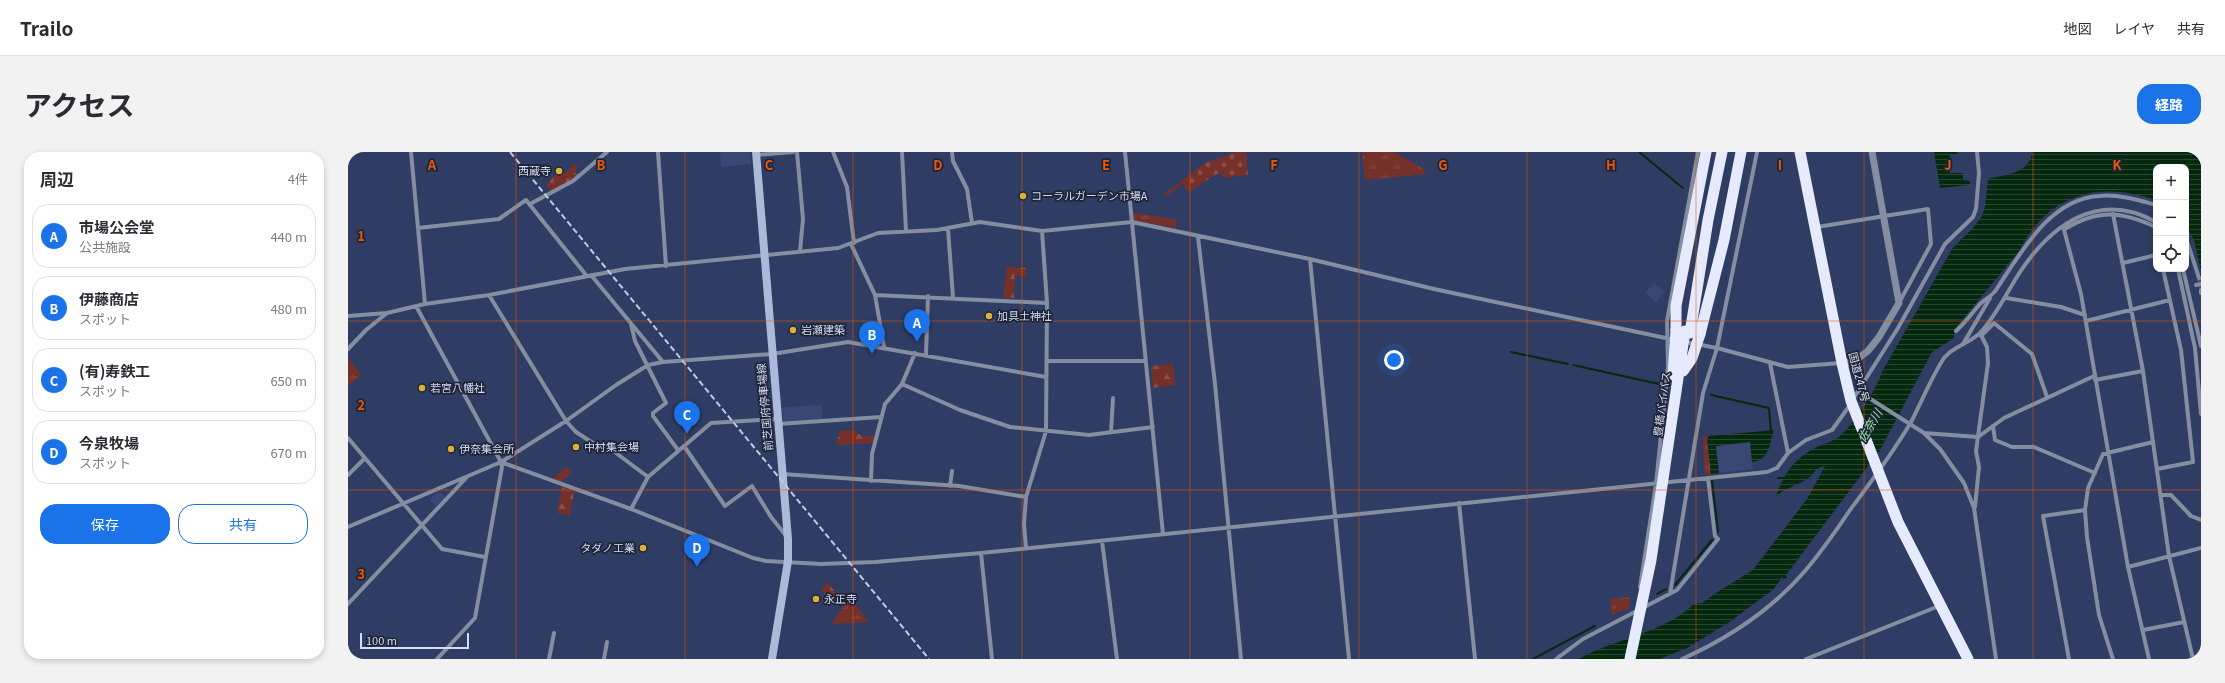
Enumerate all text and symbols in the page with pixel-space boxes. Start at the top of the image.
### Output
text: Trailo [20,14,73,41]
text: 地図 [2063,18,2091,38]
text: レイヤ [2113,18,2155,38]
text: 共有 [2177,18,2205,38]
text: アクセス [24,84,135,124]
button: 経路 [2137,84,2201,124]
text: A [427,155,437,174]
text: B [597,155,606,174]
text: C [765,155,774,174]
text: D [933,155,943,174]
text: E [1102,155,1110,174]
text: F [1270,155,1278,174]
text: G [1438,155,1448,174]
text: H [1606,155,1616,174]
text: I [1778,155,1782,174]
text: J [1944,155,1952,174]
text: K [2113,155,2122,174]
place label: 西蔵寺 [518,162,551,178]
map controls [2153,164,2189,272]
button: + [2153,164,2189,200]
text: 周辺 [40,166,74,191]
marker: 西蔵寺 [554,166,564,176]
text: 4件 [288,169,308,188]
place label: コーラルガーデン市場A [1031,187,1148,203]
marker: コーラルガーデン市場A [1018,191,1028,201]
button: − [2153,200,2189,236]
text: 市場公会堂 [79,216,154,237]
text: 1 [357,226,365,245]
text: A [50,227,58,246]
text: 440 m [270,227,307,246]
button: locate [2153,236,2189,272]
text: 公共施設 [79,237,131,256]
text: 伊藤商店 [79,288,139,309]
text: B [50,299,58,318]
text: 480 m [270,299,307,318]
place label: 加具土神社 [997,307,1052,323]
text: スポット [79,309,131,328]
pin: A [904,309,930,342]
marker: 加具土神社 [984,311,994,321]
place label: 岩瀬建築 [801,321,845,337]
pin: B [859,321,885,354]
marker: 岩瀬建築 [788,325,798,335]
your location [1384,350,1404,370]
street label: 国道247号 [1846,350,1874,404]
text: (有)寿鉄工 [79,360,150,381]
street label: 前芝国府停車場線 [752,363,776,452]
street label: 豊橋バイパス [1649,370,1674,438]
text: C [50,371,58,390]
text: 650 m [270,371,307,390]
place label: 若宮八幡社 [430,379,485,395]
text: スポット [79,381,131,400]
marker: 若宮八幡社 [417,383,427,393]
text: 2 [357,395,365,414]
pin: C [674,401,700,434]
water label: 佐奈川 [1852,404,1886,445]
text: 今泉牧場 [79,432,139,453]
place label: 中村集会場 [584,438,639,454]
place label: 伊奈集会所 [459,440,515,456]
marker: 中村集会場 [571,442,581,452]
text: D [49,443,59,462]
text: 670 m [270,443,307,462]
marker: 伊奈集会所 [446,444,456,454]
text: スポット [79,453,131,472]
button: 保存 [40,504,170,544]
button: 共有 [178,504,308,544]
pin: D [684,534,710,567]
place label: タダノ工業 [580,539,635,555]
marker: タダノ工業 [638,543,648,553]
text: 3 [357,564,365,583]
place label: 永正寺 [824,590,857,606]
marker: 永正寺 [811,594,821,604]
scale bar [360,631,469,650]
text: 100 m [366,632,397,648]

